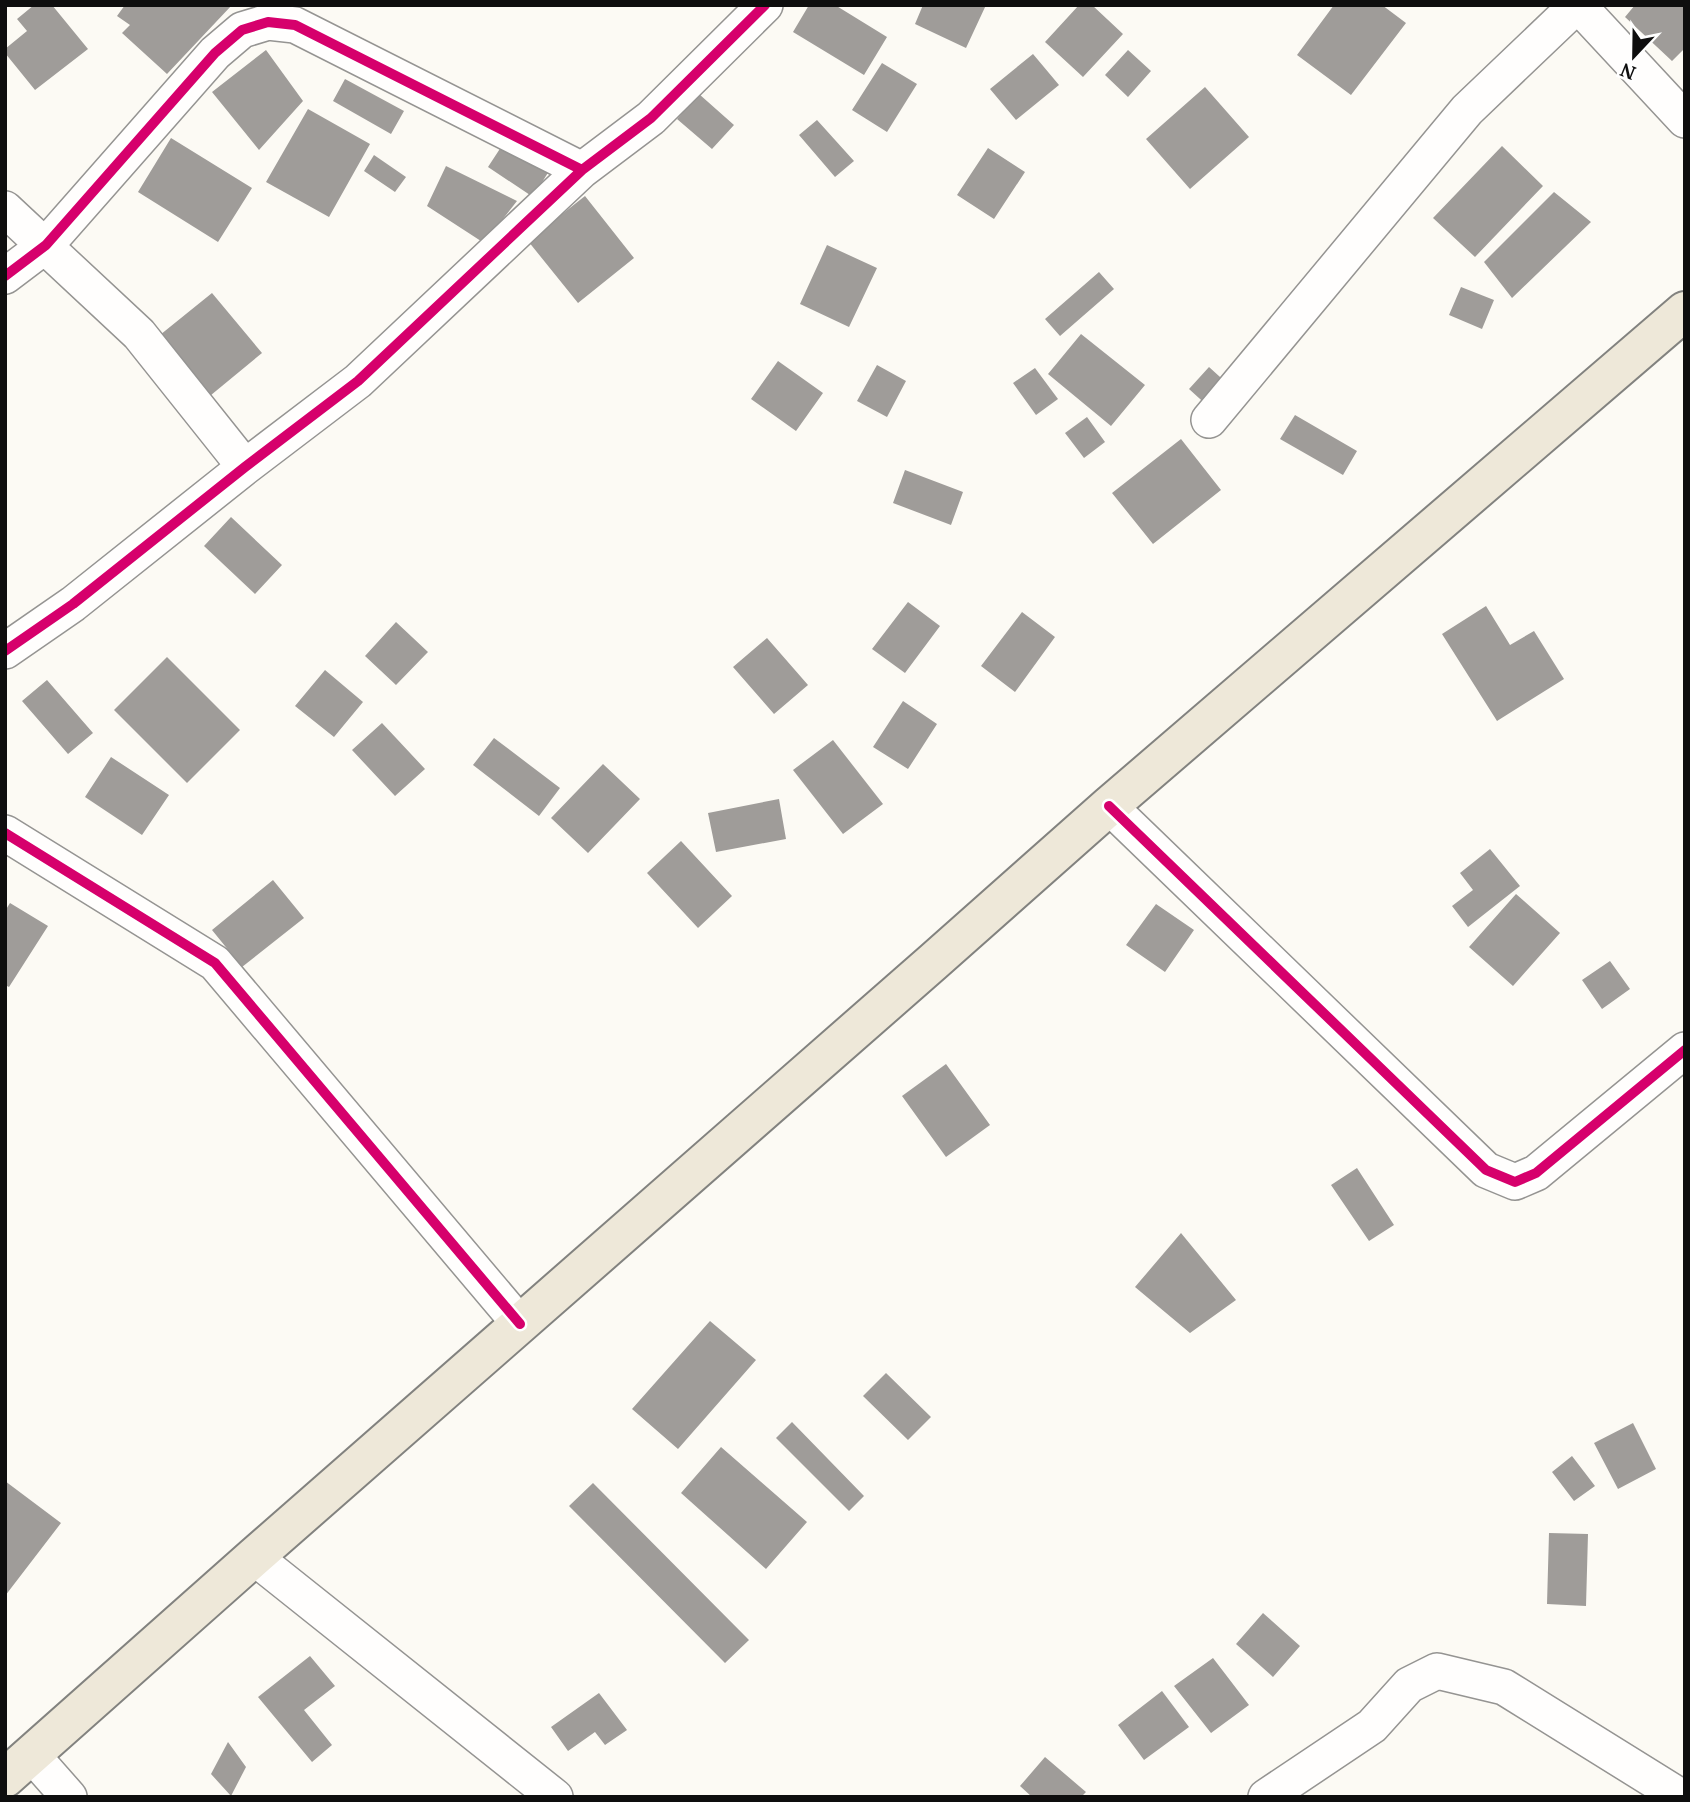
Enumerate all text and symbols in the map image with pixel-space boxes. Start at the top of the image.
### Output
north arrow [1599,21,1669,91]
text: N [1616,58,1639,87]

